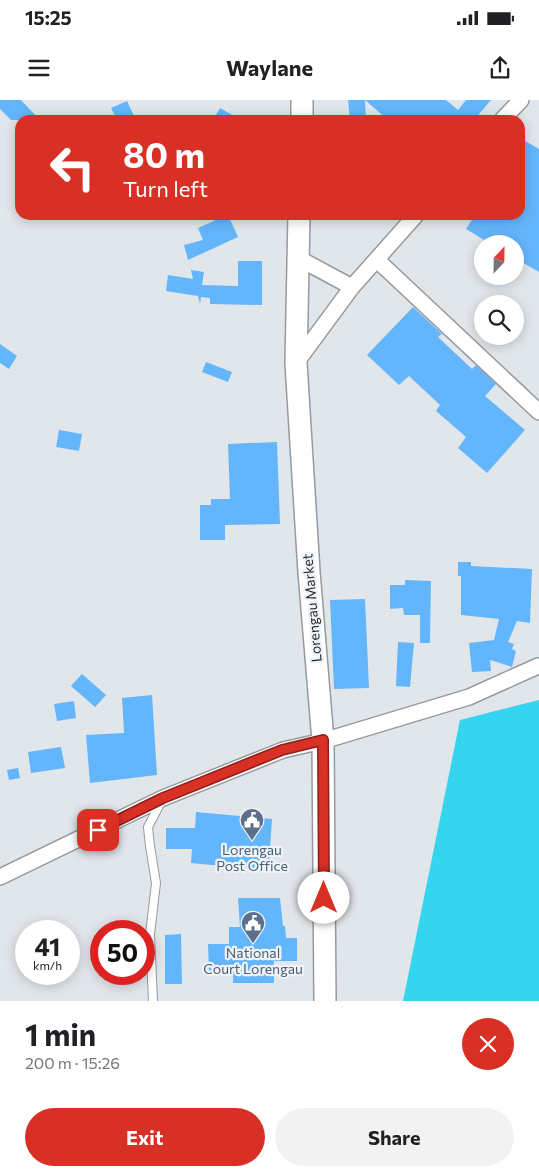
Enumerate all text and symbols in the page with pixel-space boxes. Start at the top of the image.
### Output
text: 15:25 [25,6,72,29]
icon: menu [25,54,53,82]
text: Waylane [226,54,313,81]
icon: share [486,54,514,82]
text: 80 m [123,132,205,175]
icon: left [40,135,105,200]
text: Turn left [123,175,208,202]
north arrow [474,235,524,285]
map controls [474,235,524,345]
button: search [474,295,524,345]
street label: Lorengau Market [298,553,325,663]
public building icon: Lorengau Post Office [239,807,265,841]
pin [77,809,119,851]
icon: arrive [84,816,112,844]
place label: Lorengau Post Office [216,841,288,874]
position arrow [297,871,349,923]
public building icon: National Court Lorengau [240,910,266,944]
speed limit sign: 50 [90,920,155,985]
text: 41 [35,931,60,961]
place label: National Court Lorengau [203,944,303,977]
text: km/h [33,958,62,972]
text: 1 min [25,1015,96,1052]
button: close [462,1018,514,1070]
text: 200 m · 15:26 [25,1053,120,1072]
button: Exit [25,1108,265,1166]
button: Share [275,1108,514,1166]

